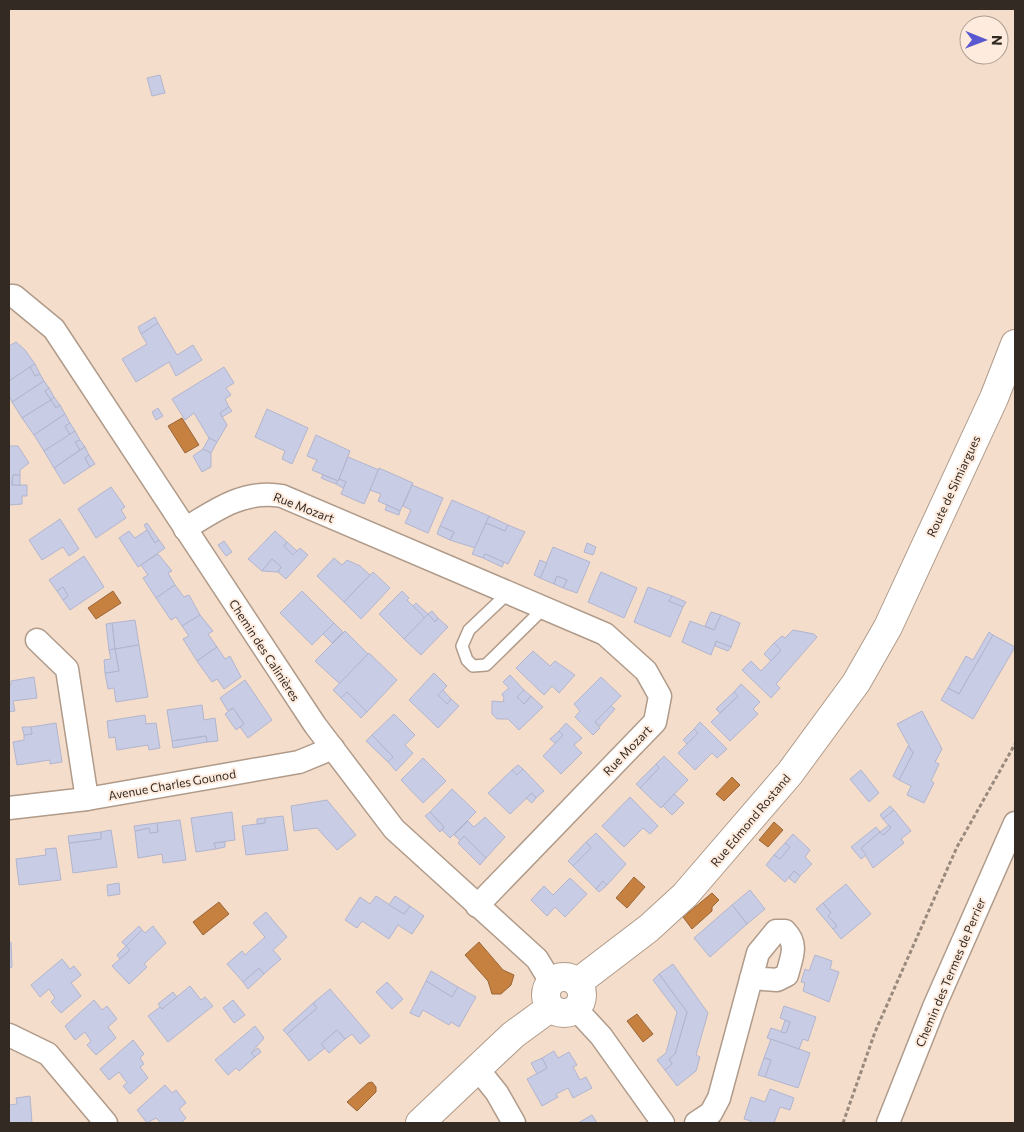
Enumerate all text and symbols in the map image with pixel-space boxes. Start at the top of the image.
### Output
north arrow [959,15,1009,65]
text: N [989,35,1006,46]
street label: Route de Simiargues [923,433,983,539]
street label: Rue Mozart [272,489,336,525]
street label: Chemin des Calinières [227,597,303,703]
street label: Rue Mozart [600,722,654,778]
street label: Avenue Charles Gounod [107,766,237,802]
street label: Rue Edmond Rostand [707,771,793,869]
street label: Chemin des Termes de Perrier [912,895,988,1049]

